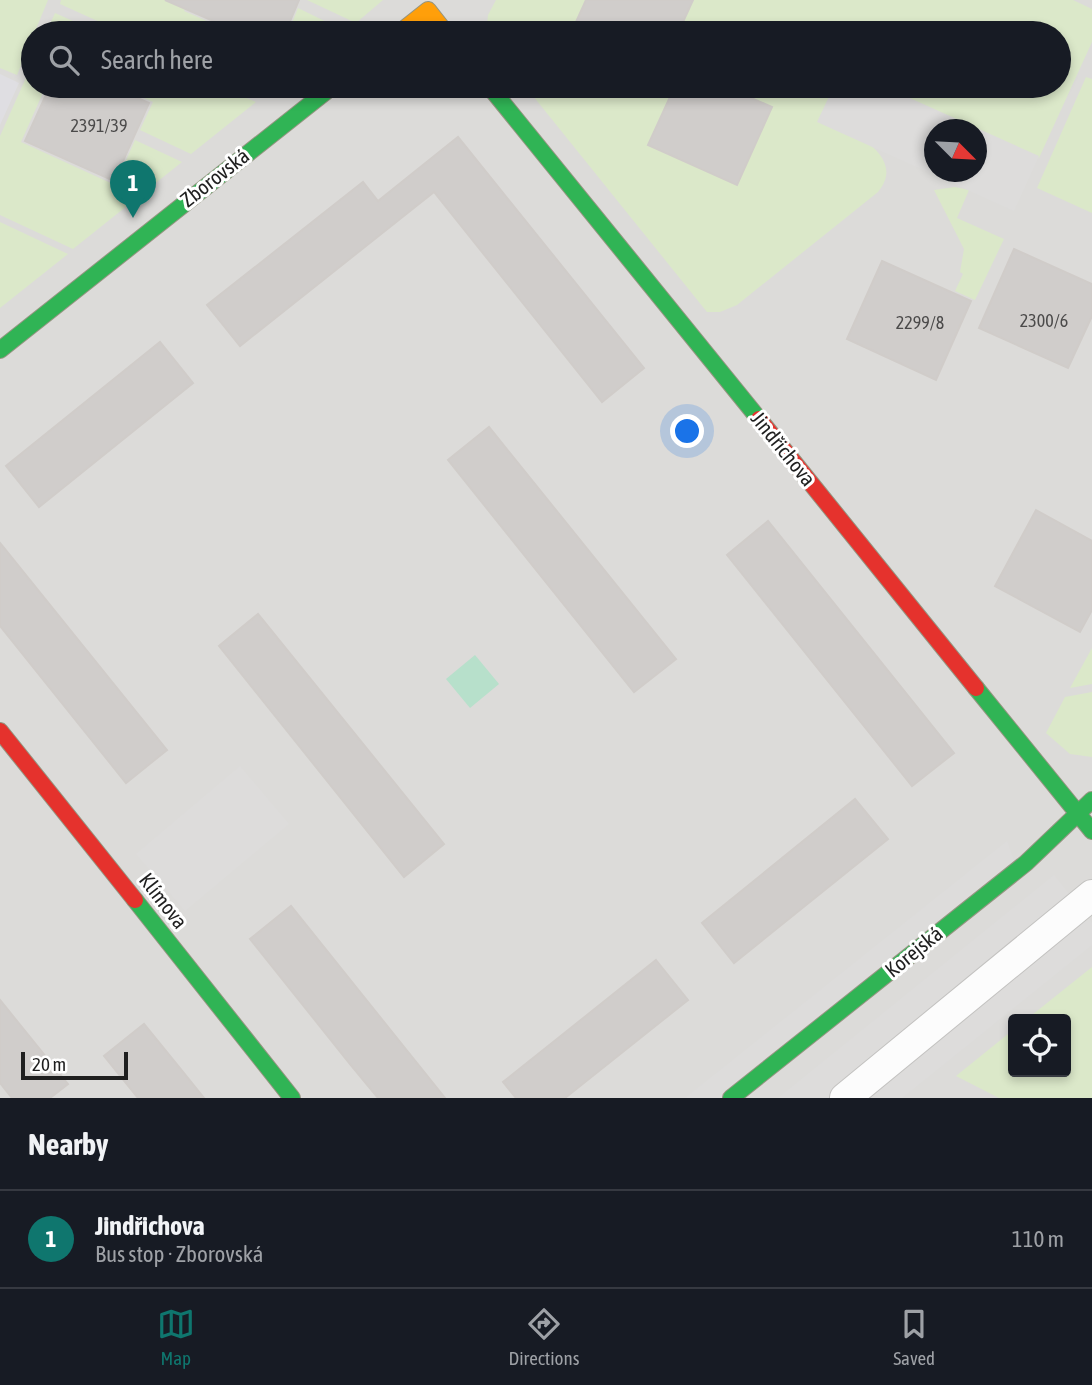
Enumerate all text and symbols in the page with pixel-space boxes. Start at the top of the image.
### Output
search box [21,21,1071,98]
icon: search [45,41,83,79]
text: Search here [101,45,213,75]
house number: 2391/39 [71,115,127,136]
north arrow [924,119,987,182]
street label: Zborovská [175,143,253,211]
pin: 1 [110,160,156,218]
house number: 2300/6 [1020,310,1068,331]
house number: 2299/8 [896,312,944,333]
street label: Jindřichova [747,406,821,490]
your location [670,414,704,448]
street label: Klímova [135,868,193,933]
street label: Korejská [880,921,947,982]
map controls [1008,1014,1071,1077]
button: locate [1008,1014,1071,1077]
scale bar [21,1049,128,1081]
text: 20 m [32,1053,66,1075]
text: Nearby [28,1127,108,1161]
text: Jindřichova [95,1211,205,1241]
text: 1 [46,1226,56,1252]
text: 110 m [1012,1226,1064,1252]
text: Bus stop · Zborovská [95,1241,264,1267]
tab: Map [157,1305,195,1369]
tab: Directions [509,1305,579,1369]
tab: Saved [893,1305,935,1369]

